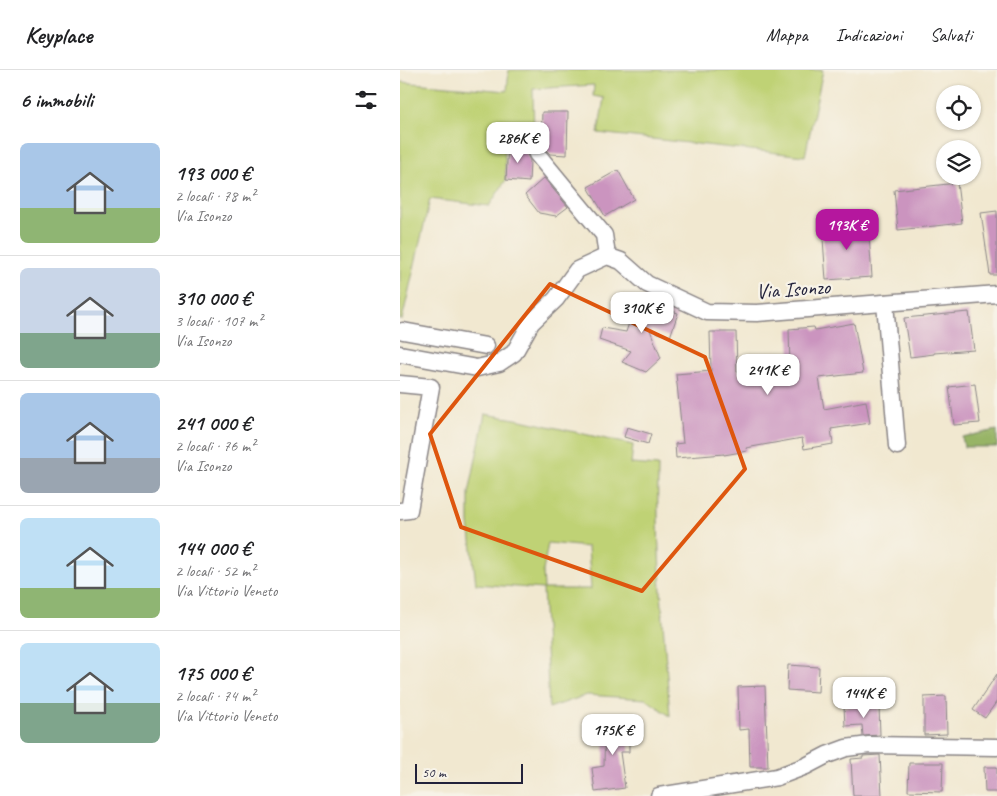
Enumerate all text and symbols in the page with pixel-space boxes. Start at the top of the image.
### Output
text: Keyplace [25,20,92,50]
text: Mappa [766,24,808,46]
text: Indicazioni [836,24,902,46]
text: Salvati [930,24,972,46]
map controls [936,85,981,185]
button: locate [936,85,981,130]
icon: filters [352,86,380,114]
text: 6 immobili [20,87,93,113]
pin: 286K € [477,122,559,164]
text: 286K € [497,128,539,148]
button: layers [936,140,981,185]
text: 193 000 € [175,160,251,186]
icon: home [60,163,120,223]
text: 2 locali · 78 m² [175,186,255,206]
text: Via Isonzo [175,206,231,226]
pin: 193K € [806,208,888,251]
text: 193K € [827,215,867,235]
street label: Via Isonzo [755,273,832,305]
text: 310 000 € [175,285,251,311]
icon: home [60,288,120,348]
pin: 310K € [601,292,683,334]
text: 310K € [622,298,662,318]
text: 3 locali · 107 m² [175,311,262,331]
text: Via Isonzo [175,331,231,351]
pin: 241K € [727,354,809,396]
text: 241K € [748,360,788,380]
text: 241 000 € [175,410,251,436]
icon: home [60,413,120,473]
text: 2 locali · 76 m² [175,436,255,456]
text: Via Isonzo [175,456,231,476]
text: 144 000 € [175,535,251,561]
icon: home [60,538,120,598]
text: 2 locali · 52 m² [175,561,255,581]
text: Via Vittorio Veneto [175,581,277,601]
text: 175 000 € [175,660,251,686]
icon: home [60,663,120,723]
pin: 144K € [823,676,905,719]
text: 144K € [844,683,884,703]
text: 2 locali · 74 m² [175,686,255,706]
text: Via Vittorio Veneto [175,706,277,726]
pin: 175K € [572,714,654,756]
text: 175K € [593,720,633,740]
scale bar [415,761,522,784]
text: 50 m [422,764,446,781]

